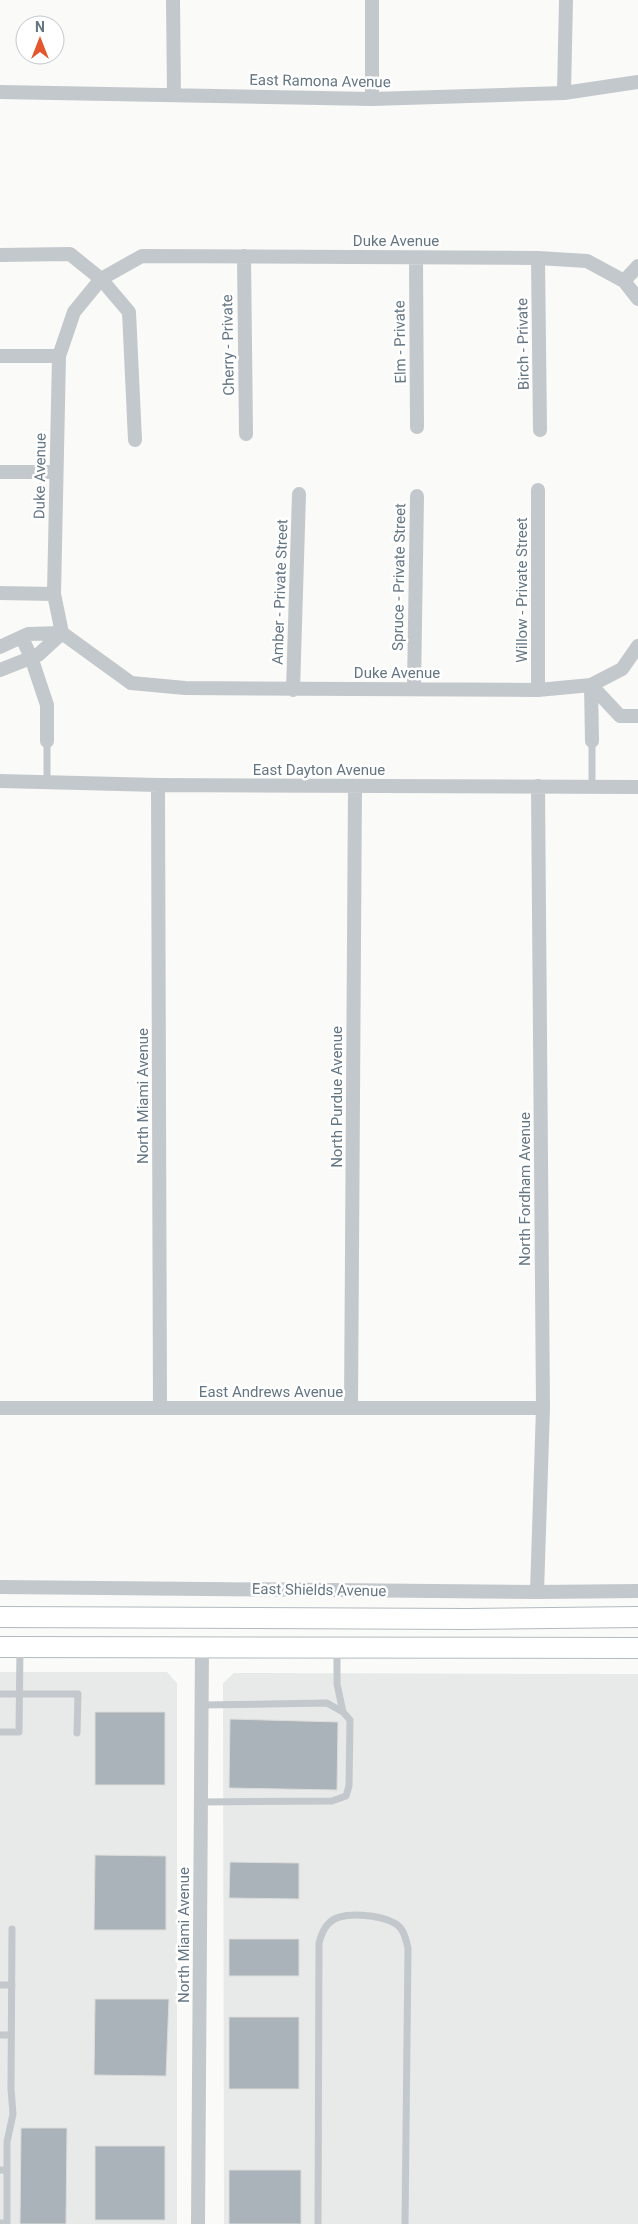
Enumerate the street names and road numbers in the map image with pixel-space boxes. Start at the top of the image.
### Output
street label: East Ramona Avenue [249,71,391,91]
street label: Duke Avenue [353,232,439,250]
street label: Cherry - Private [218,294,238,396]
street label: Birch - Private [513,298,533,390]
street label: Elm - Private [390,300,410,384]
street label: Duke Avenue [30,433,50,519]
street label: Spruce - Private Street [389,503,409,651]
street label: Willow - Private Street [513,517,531,663]
street label: Amber - Private Street [268,519,292,665]
street label: Duke Avenue [354,664,440,682]
street label: East Dayton Avenue [253,761,385,779]
street label: North Purdue Avenue [328,1026,346,1168]
street label: North Miami Avenue [134,1028,152,1164]
street label: North Fordham Avenue [516,1112,534,1266]
street label: East Andrews Avenue [199,1383,343,1401]
street label: East Shields Avenue [252,1580,386,1600]
street label: North Miami Avenue [175,1867,193,2003]

